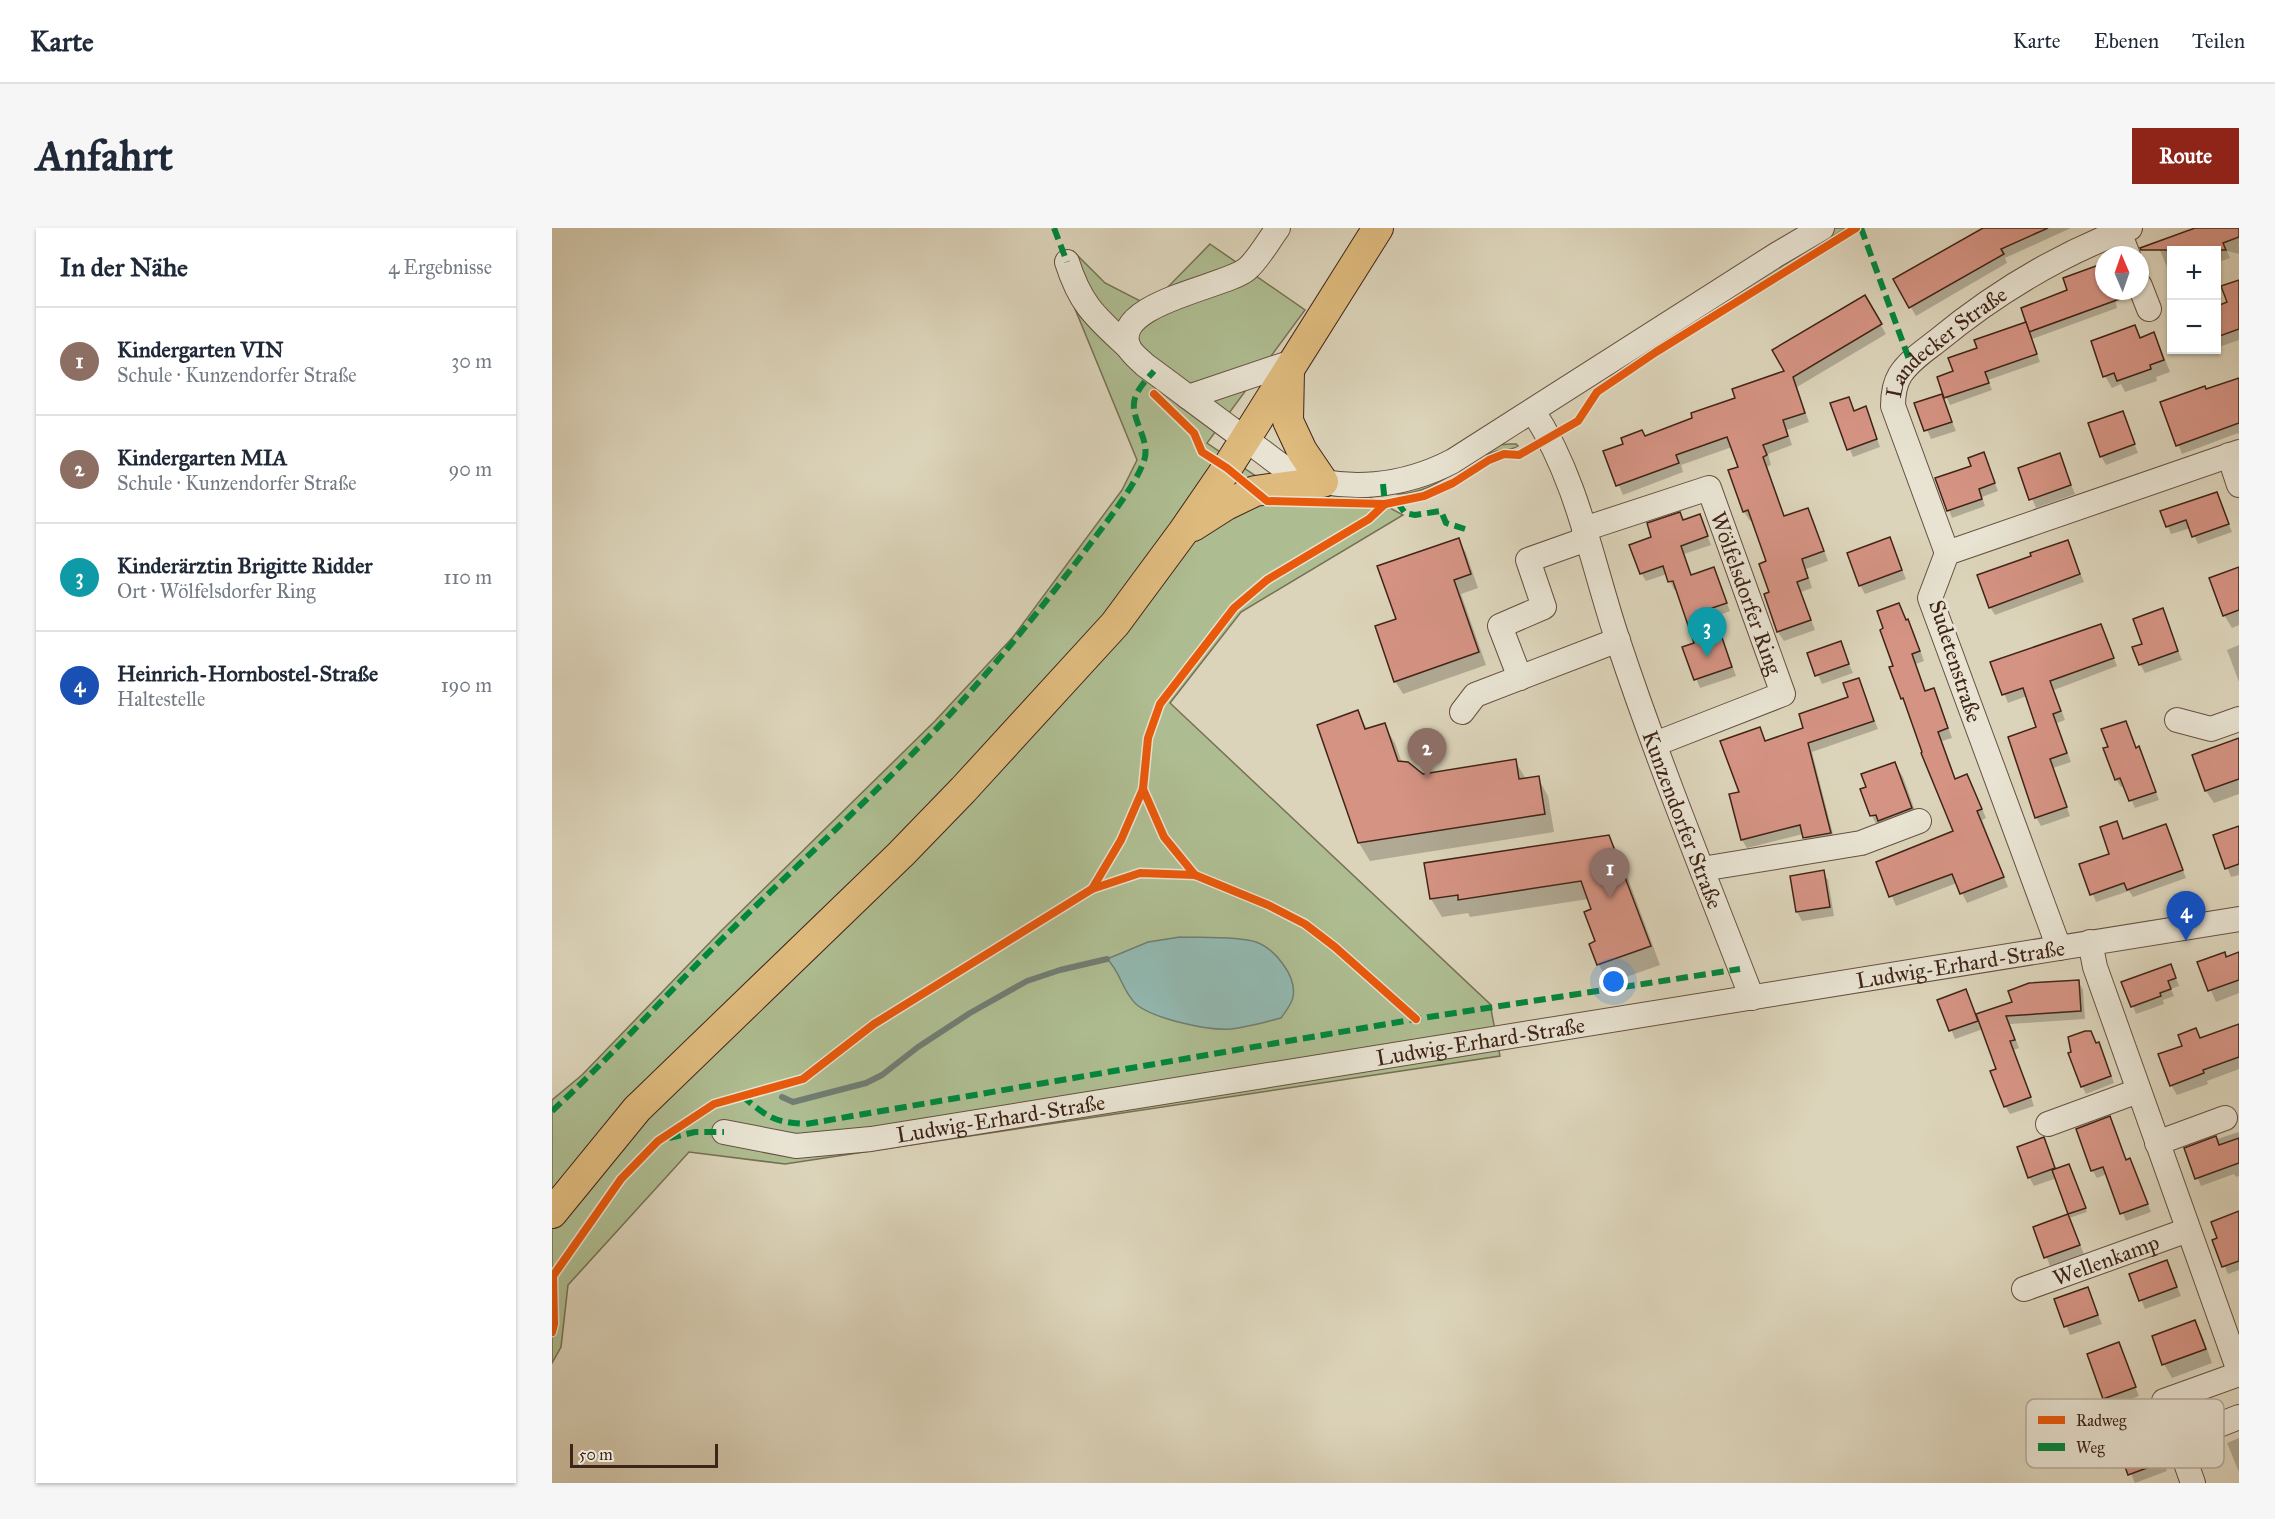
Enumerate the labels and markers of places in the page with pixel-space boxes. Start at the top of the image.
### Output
pin: 3 [1688,608,1726,657]
pin: 2 [1408,728,1446,778]
pin: 1 [1590,848,1630,898]
pin: 4 [2166,892,2206,941]

